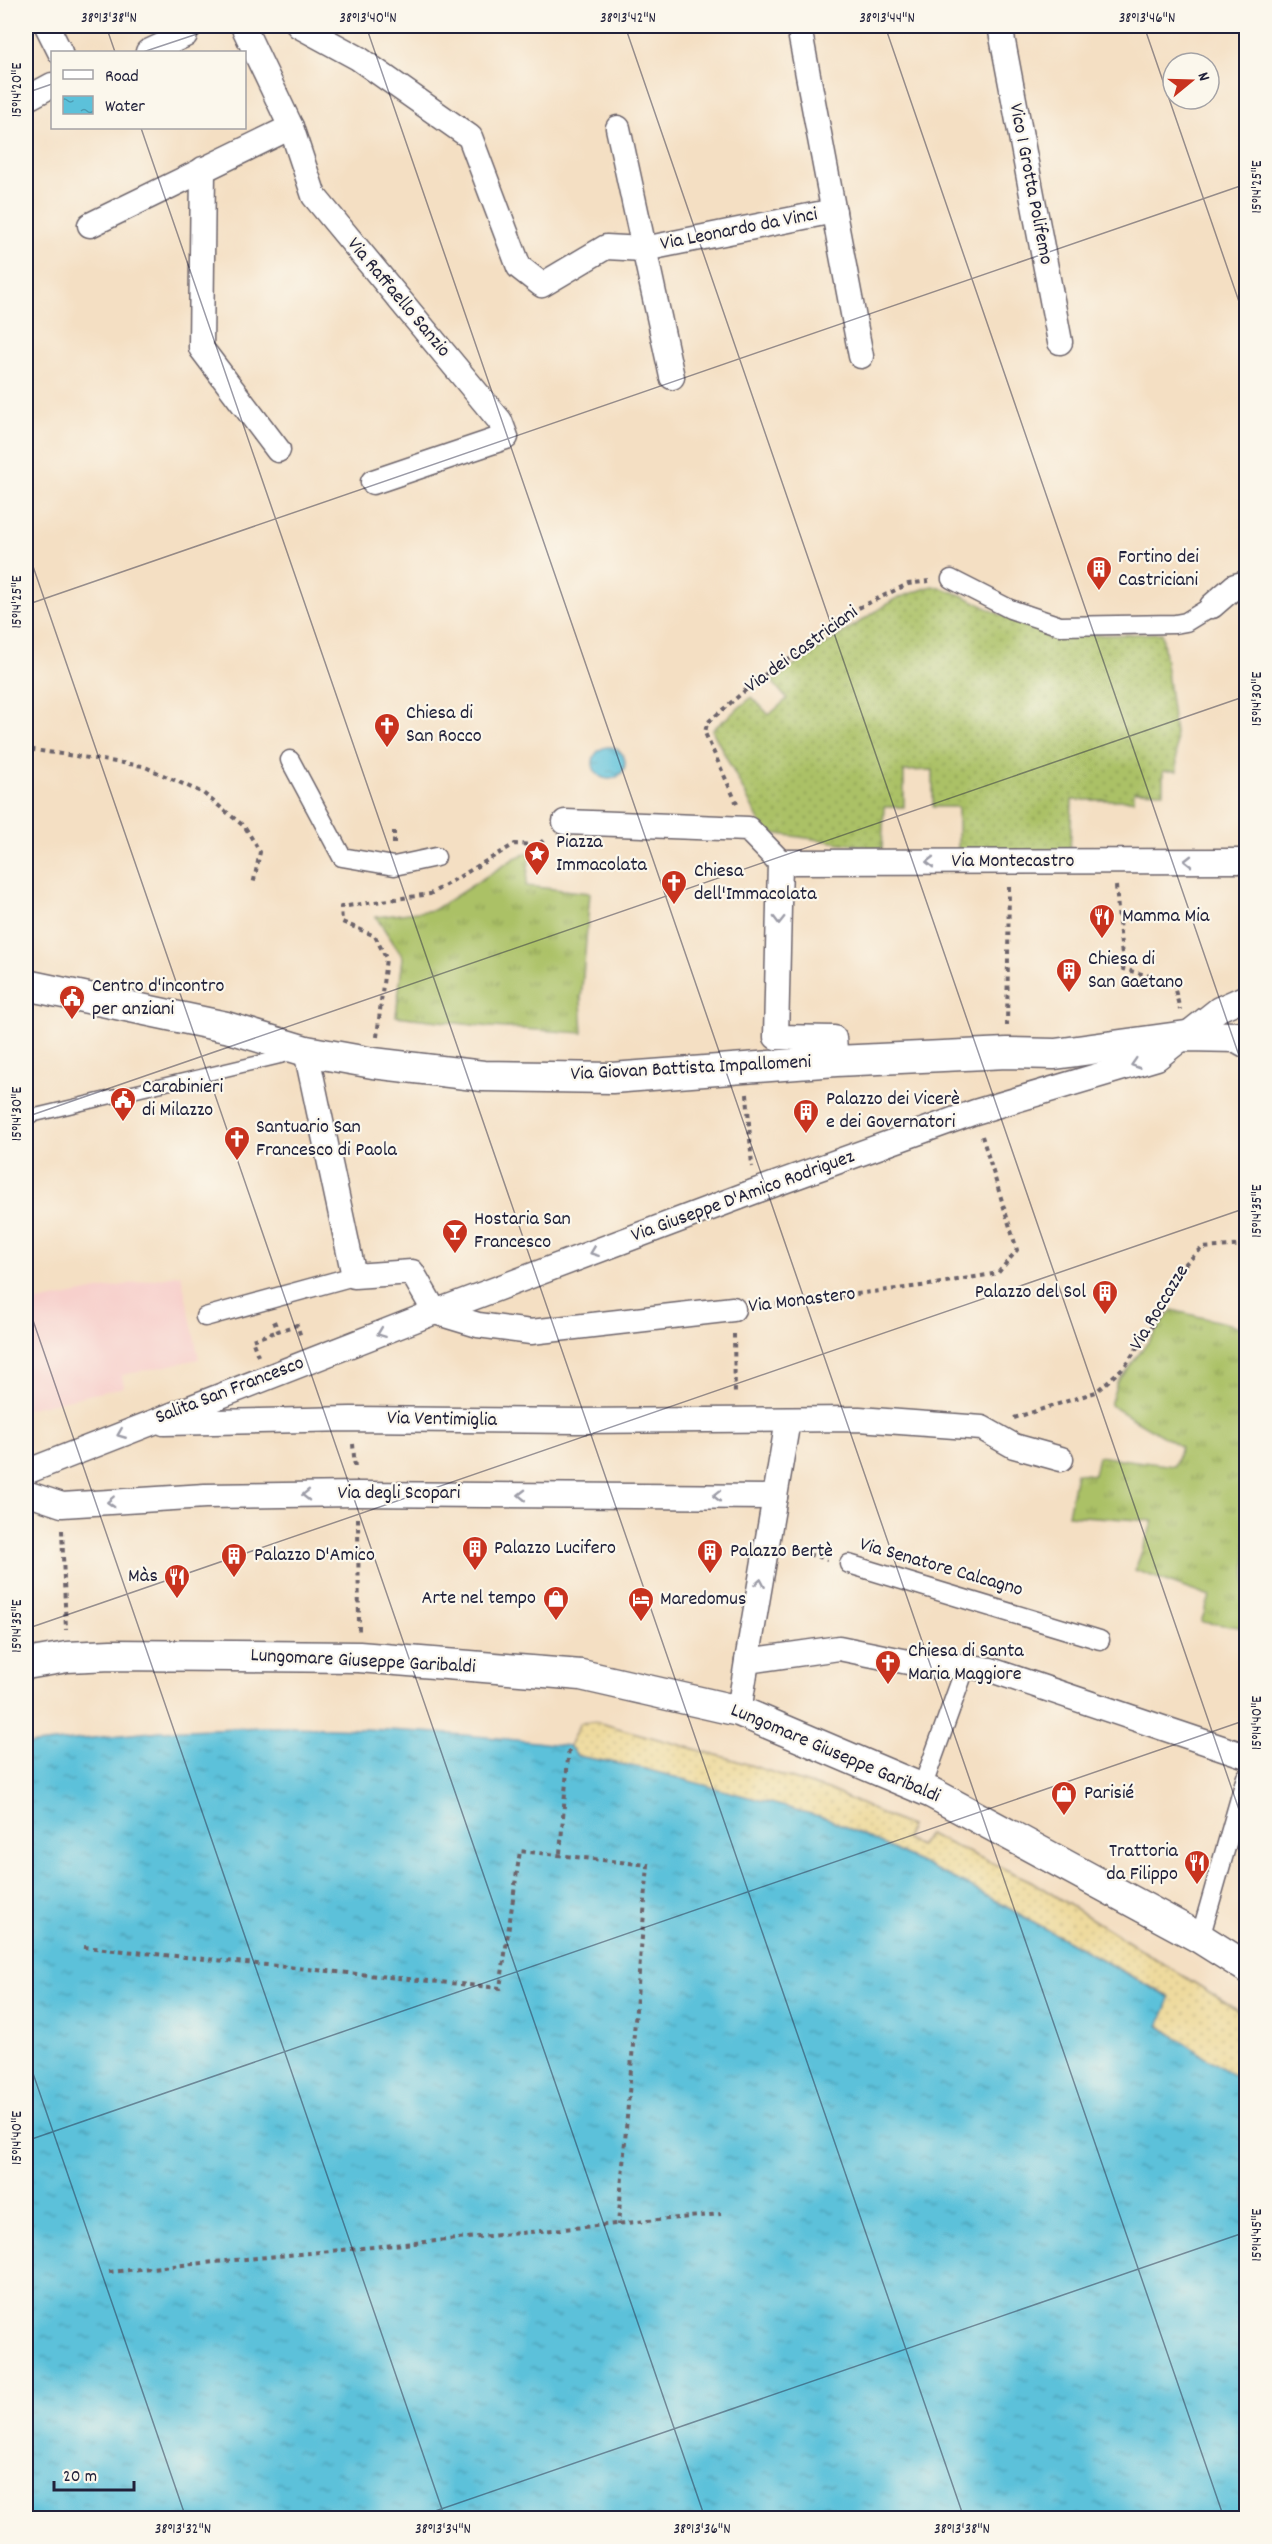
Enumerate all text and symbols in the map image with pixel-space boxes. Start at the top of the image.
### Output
text: 38°13'38"N [81,8,137,30]
text: 38°13'40"N [339,8,397,30]
text: 38°13'42"N [600,8,656,30]
text: 38°13'44"N [859,8,915,30]
text: 38°13'46"N [1119,8,1175,30]
legend [51,51,246,129]
north arrow [1161,51,1221,111]
text: 15°14'20"E [7,63,29,117]
text: Road [105,65,139,90]
text: N [1191,69,1215,85]
text: Water [105,95,145,120]
street label: Vico 1 Grotta Polifemo [1001,101,1059,267]
text: 15°14'25"E [1247,160,1269,214]
street label: Via Leonardo da Vinci [658,201,820,259]
street label: Via Raffaello Sanzio [339,232,457,364]
place label: Fortino dei Castriciani [1118,544,1199,595]
building icon: Fortino dei Castriciani [1084,554,1114,592]
text: 15°14'25"E [7,575,29,629]
street label: Via dei Castriciani [740,599,865,701]
text: 15°14'30"E [1247,672,1269,726]
place label: Chiesa di San Rocco [406,700,482,751]
church icon: Chiesa di San Rocco [372,711,402,749]
place label: Piazza Immacolata [556,829,648,880]
place icon: Piazza Immacolata [522,839,552,877]
street label: Via Montecastro [952,848,1075,876]
one-way arrow [1184,855,1193,867]
one-way arrow [926,856,935,868]
place label: Chiesa dell'Immacolata [694,858,817,909]
church icon: Chiesa dell'Immacolata [659,868,689,906]
restaurant icon: Mamma Mia [1087,902,1117,940]
place label: Mamma Mia [1122,903,1210,931]
one-way arrow [773,916,785,925]
place label: Chiesa di San Gaetano [1088,946,1183,997]
building icon: Chiesa di San Gaetano [1054,956,1084,994]
place label: Centro d'incontro per anziani [92,973,224,1024]
public building icon: Centro d'incontro per anziani [57,983,87,1021]
street label: Via Giovan Battista Impallomeni [570,1049,812,1089]
one-way arrow [1130,1057,1141,1069]
place label: Carabinieri di Milazzo [142,1074,223,1125]
public building icon: Carabinieri di Milazzo [108,1085,138,1123]
place label: Palazzo dei Vicerè e dei Governatori [826,1086,960,1137]
text: 15°14'30"E [7,1087,29,1141]
building icon: Palazzo dei Vicerè e dei Governatori [791,1097,821,1135]
place label: Santuario San Francesco di Paola [256,1114,397,1165]
church icon: Santuario San Francesco di Paola [222,1124,252,1162]
street label: Via Giuseppe D'Amico Rodriguez [627,1143,859,1250]
text: 15°14'35"E [1247,1184,1269,1238]
place label: Hostaria San Francesco [474,1206,571,1257]
bar icon: Hostaria San Francesco [440,1217,470,1255]
one-way arrow [589,1244,600,1257]
street label: Via Roccazze [1123,1260,1197,1356]
building icon: Palazzo del Sol [1090,1278,1120,1316]
place label: Palazzo del Sol [975,1279,1086,1307]
street label: Via Monastero [747,1281,857,1321]
one-way arrow [376,1326,387,1338]
street label: Salita San Francesco [152,1350,308,1432]
street label: Via Ventimiglia [387,1405,498,1435]
one-way arrow [116,1427,127,1439]
street label: Via degli Scopari [338,1480,461,1508]
one-way arrow [301,1488,310,1501]
one-way arrow [517,1488,526,1501]
one-way arrow [712,1490,721,1502]
one-way arrow [106,1495,115,1508]
street label: Via Senatore Calcagno [856,1531,1026,1605]
building icon: Palazzo Lucifero [460,1534,490,1572]
place label: Palazzo Lucifero [494,1535,616,1563]
building icon: Palazzo Bertè [695,1537,725,1575]
place label: Palazzo Bertè [730,1538,833,1566]
building icon: Palazzo D'Amico [219,1541,249,1579]
place label: Palazzo D'Amico [254,1542,375,1570]
restaurant icon: Màs [162,1562,192,1600]
place label: Màs [128,1563,158,1591]
one-way arrow [754,1578,766,1588]
shop icon: Arte nel tempo [541,1584,571,1622]
place label: Arte nel tempo [421,1585,536,1613]
hotel icon: Maredomus [626,1585,656,1623]
place label: Maredomus [660,1586,746,1614]
text: 15°14'35"E [7,1599,29,1653]
place label: Chiesa di Santa Maria Maggiore [908,1638,1024,1689]
street label: Lungomare Giuseppe Garibaldi [250,1642,477,1682]
church icon: Chiesa di Santa Maria Maggiore [873,1648,903,1686]
text: 15°14'40"E [1247,1696,1269,1750]
street label: Lungomare Giuseppe Garibaldi [726,1697,945,1811]
shop icon: Parisié [1049,1779,1079,1817]
place label: Parisié [1084,1780,1134,1808]
place label: Trattoria da Filippo [1106,1838,1179,1889]
restaurant icon: Trattoria da Filippo [1182,1848,1212,1886]
text: 15°14'40"E [7,2111,29,2165]
text: 15°14'45"E [1247,2208,1269,2261]
scale bar [54,2454,134,2492]
text: 20 m [63,2465,97,2490]
text: 38°13'32"N [155,2519,211,2541]
text: 38°13'34"N [415,2519,471,2541]
text: 38°13'36"N [673,2519,731,2541]
text: 38°13'38"N [934,2519,990,2541]

